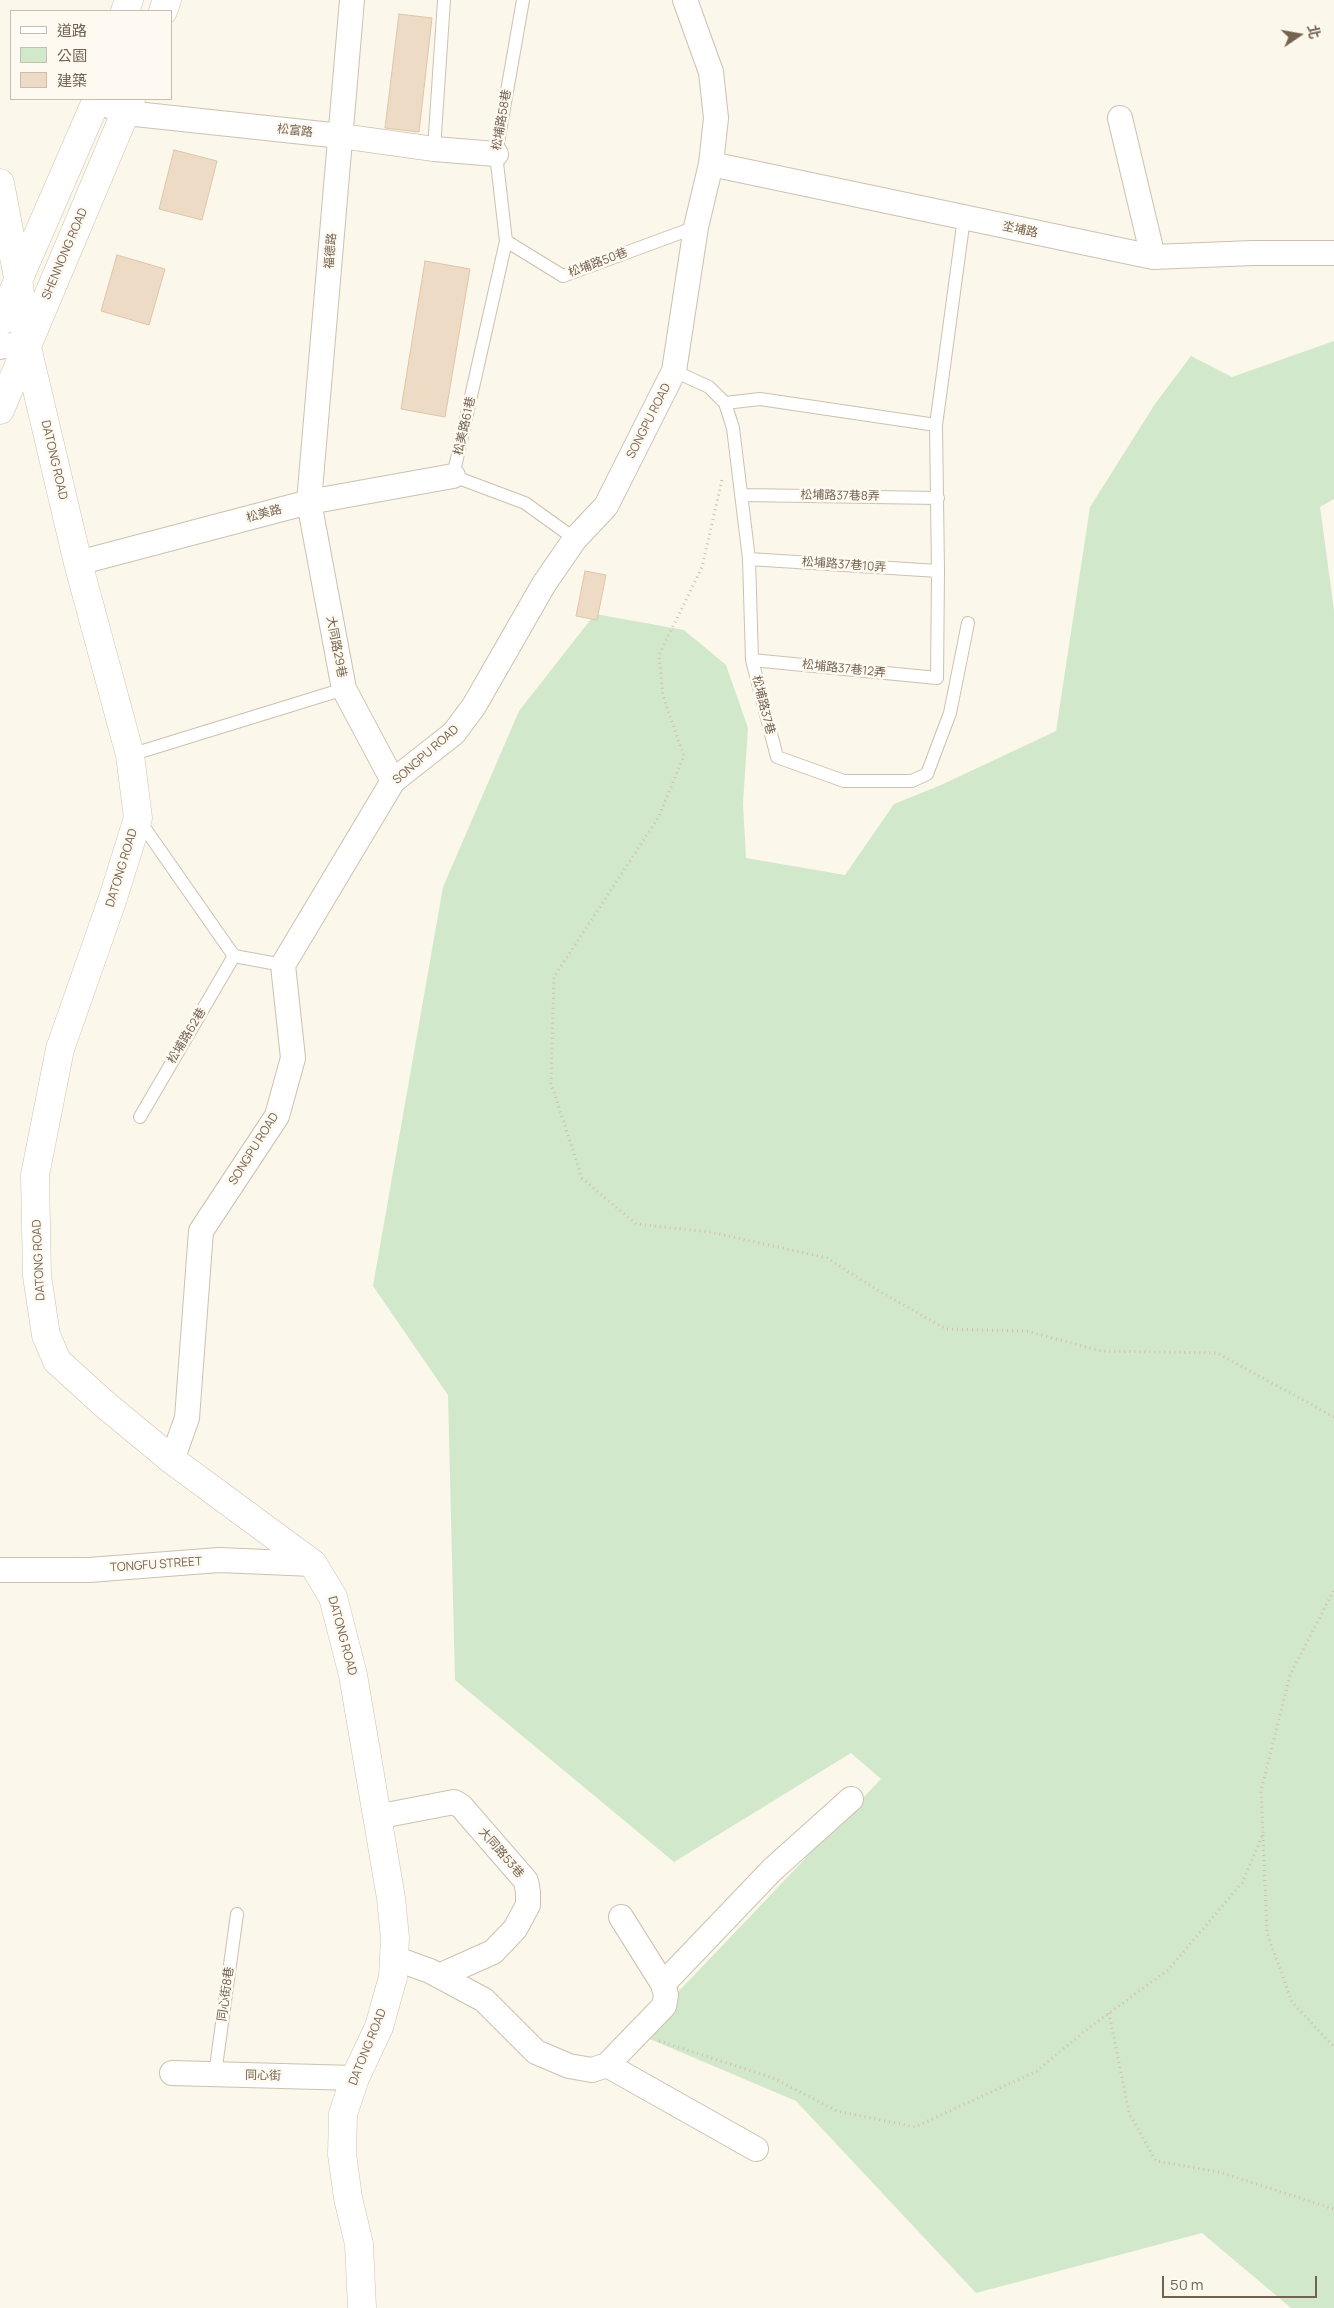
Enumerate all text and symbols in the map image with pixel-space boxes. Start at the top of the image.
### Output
legend [10,10,172,100]
north arrow [1274,10,1324,60]
text: 道路 [57,20,87,41]
text: 北 [1303,23,1325,41]
text: 公園 [57,45,87,66]
text: 建築 [57,70,87,91]
street label: 松埔路58巷 [490,88,514,152]
street label: 松富路 [276,122,314,140]
street label: SHENNONG ROAD [39,206,91,302]
street label: 坔埔路 [1001,219,1039,241]
street label: 福德路 [322,232,340,270]
street label: 松埔路50巷 [566,246,630,280]
street label: SONGPU ROAD [624,381,674,461]
street label: 松美路61巷 [451,395,479,457]
street label: DATONG ROAD [38,419,70,501]
street label: 松埔路37巷8弄 [800,488,880,504]
street label: 松美路 [245,502,283,526]
street label: 松埔路37巷10弄 [801,555,887,575]
street label: 大同路29巷 [323,615,349,679]
street label: 松埔路37巷12弄 [801,657,887,681]
street label: 松埔路37巷 [749,674,777,736]
street label: SONGPU ROAD [390,723,462,787]
street label: DATONG ROAD [103,827,141,909]
street label: 松埔路62巷 [165,1006,209,1066]
street label: SONGPU ROAD [226,1110,282,1188]
street label: DATONG ROAD [30,1219,48,1301]
street label: TONGFU STREET [109,1555,203,1575]
street label: DATONG ROAD [325,1595,359,1677]
street label: 大同路53巷 [475,1825,527,1881]
street label: 同心街8巷 [215,1966,237,2022]
street label: DATONG ROAD [346,2007,390,2087]
street label: 同心街 [245,2068,281,2084]
scale bar [1164,2266,1319,2298]
text: 50 m [1170,2274,1204,2295]

